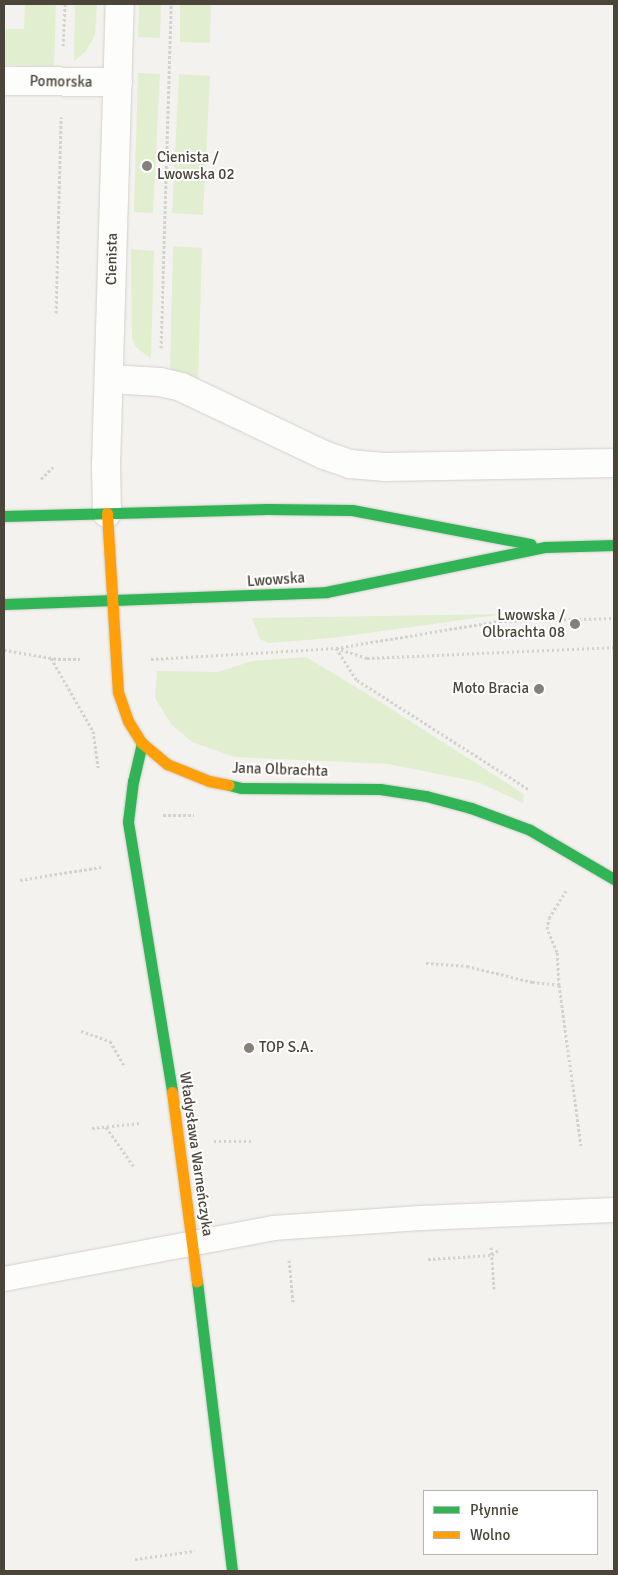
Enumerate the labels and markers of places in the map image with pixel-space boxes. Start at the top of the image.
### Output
place label: Cienista / Lwowska 02 [157,148,235,183]
marker: Cienista / Lwowska 02 [141,160,153,172]
place label: Lwowska / Olbrachta 08 [482,606,565,641]
marker: Lwowska / Olbrachta 08 [569,618,581,630]
place label: Moto Bracia [452,680,529,698]
marker: Moto Bracia [533,683,545,695]
place label: TOP S.A. [259,1039,314,1057]
marker: TOP S.A. [243,1042,255,1054]

